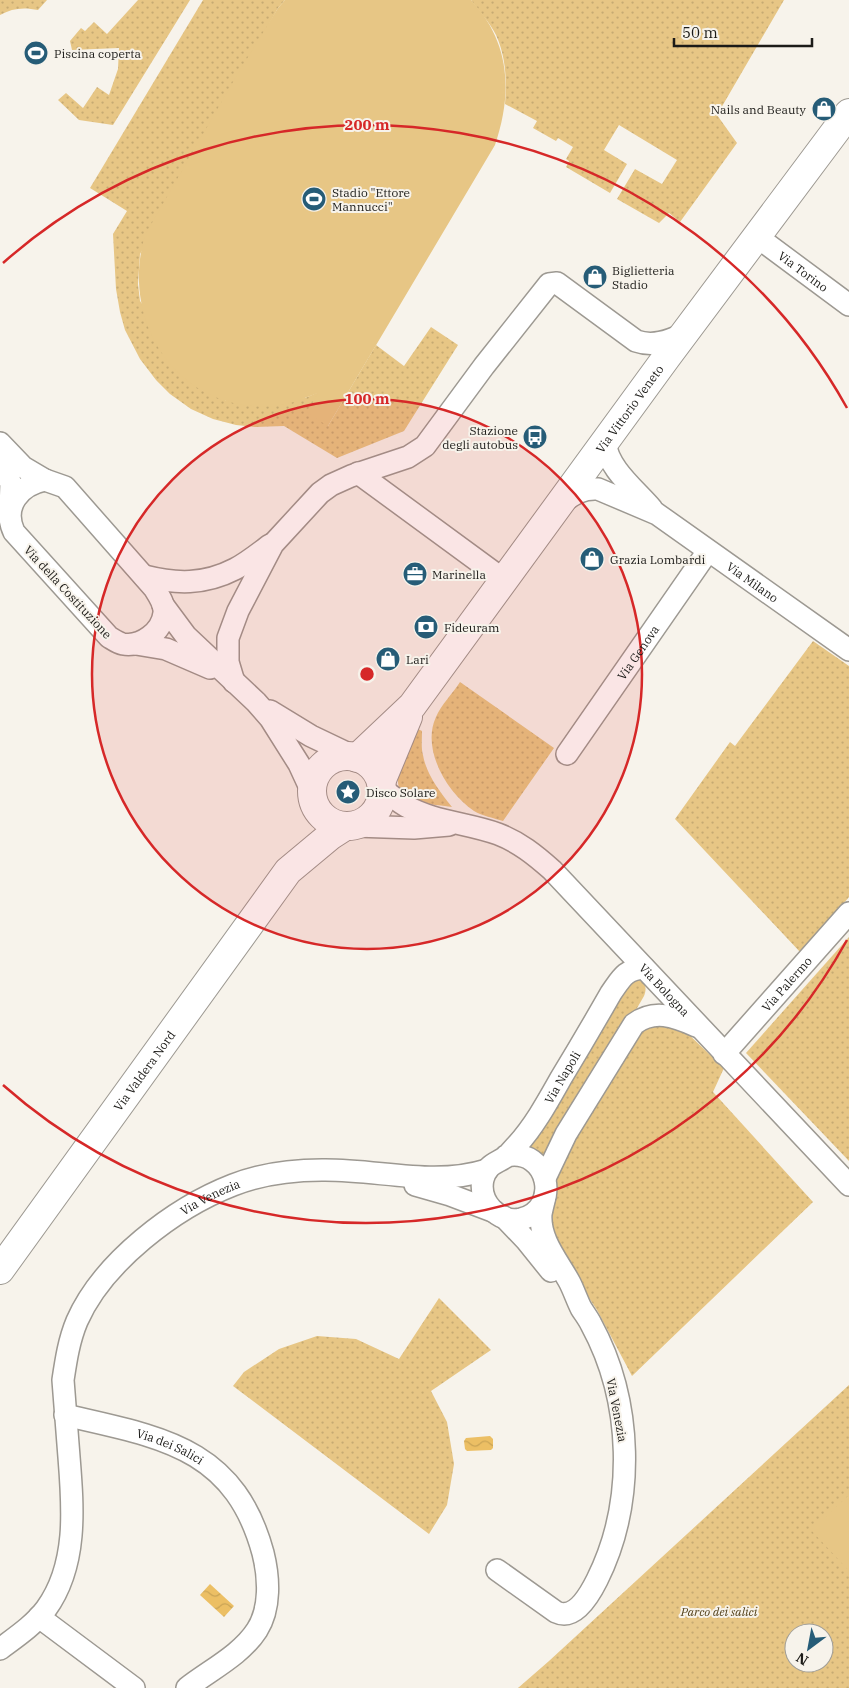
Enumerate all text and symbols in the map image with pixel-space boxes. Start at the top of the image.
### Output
scale bar [674,15,812,47]
text: 50 m [682,23,718,42]
sports icon: Piscina coperta [23,40,49,66]
place label: Piscina coperta [54,46,142,61]
shop icon: Nails and Beauty [811,96,837,122]
place label: Nails and Beauty [711,102,807,117]
text: 200 m [344,115,390,134]
place label: Stadio "Ettore Mannucci" [332,185,410,214]
sports icon: Stadio "Ettore Mannucci" [301,186,327,212]
street label: Via Torino [775,248,832,295]
place label: Biglietteria Stadio [612,263,675,292]
shop icon: Biglietteria Stadio [582,264,608,290]
street label: Via Vittorio Veneto [592,361,666,455]
text: 100 m [344,389,390,408]
place label: Stazione degli autobus [442,423,518,452]
bus stop icon: Stazione degli autobus [522,424,548,450]
street label: Via della Costituzione [21,542,115,642]
shop icon: Grazia Lombardi [579,546,605,572]
place label: Grazia Lombardi [610,552,706,567]
street label: Via Milano [724,558,782,605]
office icon: Marinella [402,561,428,587]
place label: Marinella [432,567,486,582]
bank icon: Fideuram [413,614,439,640]
place label: Fideuram [444,620,500,635]
street label: Via Genova [614,622,662,682]
shop icon: Lari [375,646,401,672]
place label: Lari [406,652,429,667]
centre of rings [358,665,376,683]
place icon: Disco Solare [335,779,361,805]
place label: Disco Solare [366,785,435,800]
street label: Via Palermo [758,953,815,1014]
street label: Via Bologna [636,960,693,1019]
street label: Via Valdera Nord [110,1027,178,1114]
street label: Via Napoli [541,1048,583,1106]
street label: Via Venezia [177,1175,242,1218]
street label: Via Venezia [603,1377,631,1444]
street label: Via dei Salici [135,1425,207,1467]
park label: Parco dei salici [680,1604,758,1619]
north arrow [784,1623,834,1673]
text: N [793,1648,812,1670]

